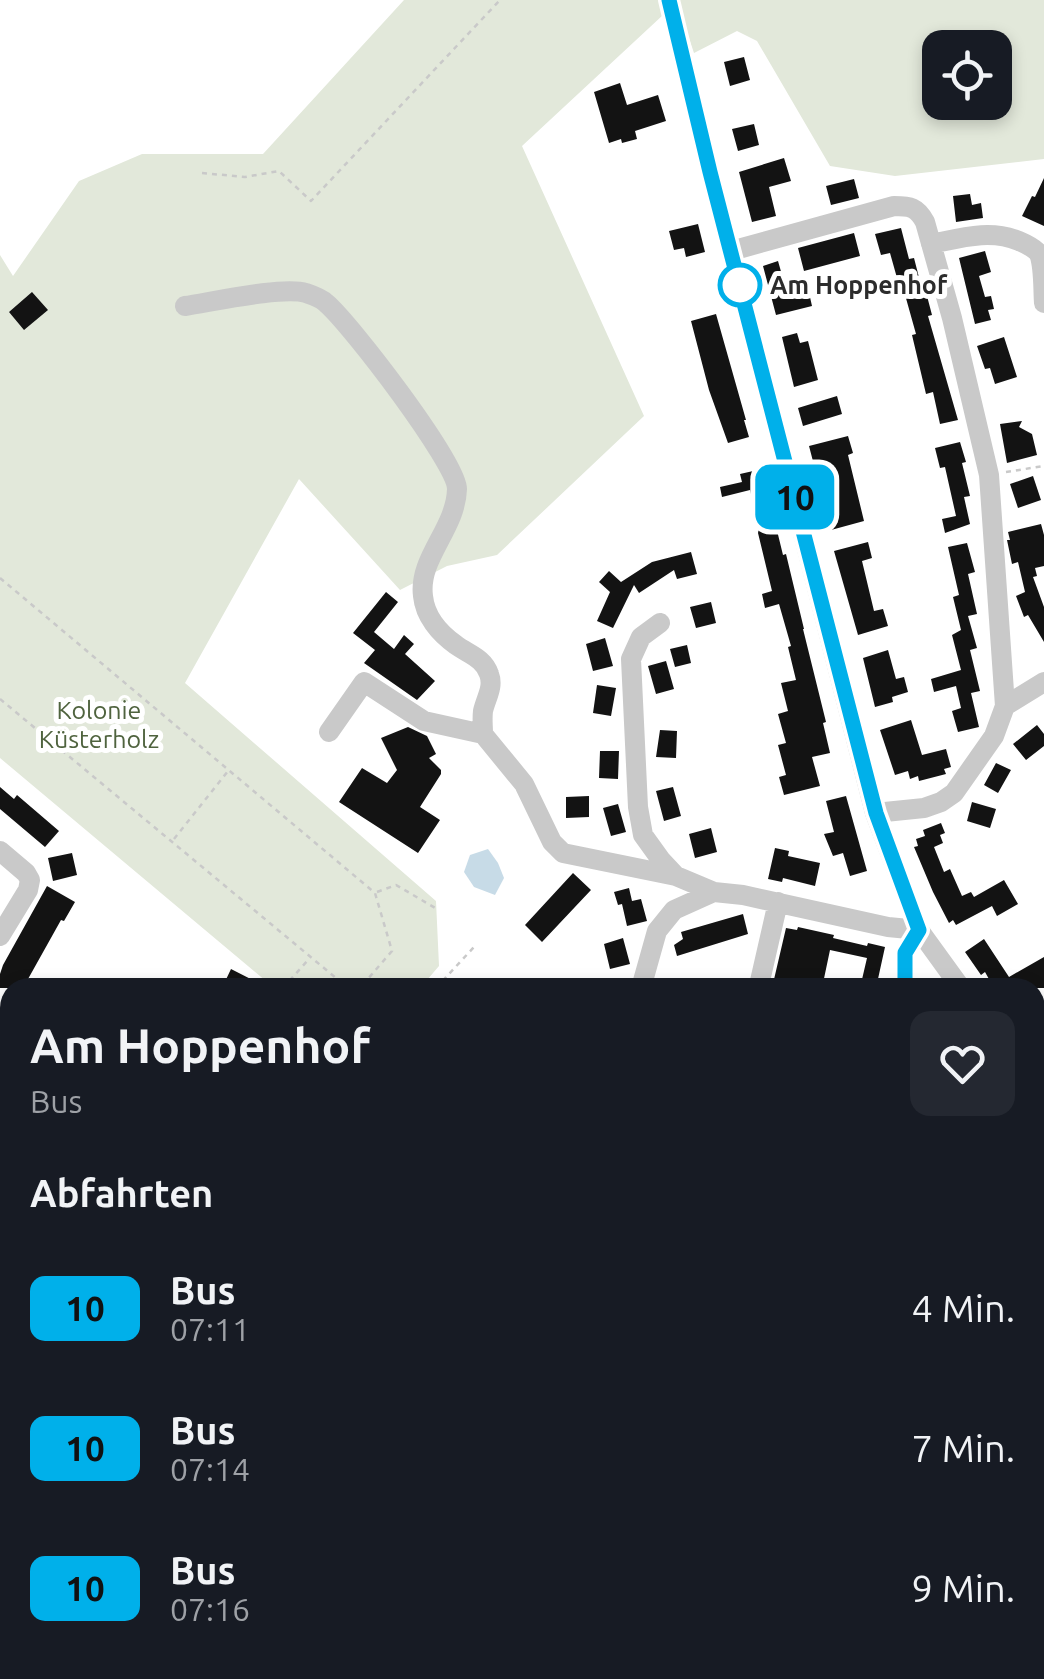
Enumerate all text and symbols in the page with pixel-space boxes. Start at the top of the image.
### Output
map controls [922,30,1012,120]
button: locate [922,30,1012,120]
marker: Am Hoppenhof [719,264,761,306]
place label: Am Hoppenhof [770,271,948,299]
line badge: 10 [750,464,840,530]
text: 10 [775,477,815,517]
park label: Kolonie Küsterholz [39,696,159,753]
button: heart [910,1011,1015,1116]
text: Am Hoppenhof [30,1018,370,1072]
text: Bus [30,1083,82,1119]
text: Abfahrten [30,1172,213,1214]
text: Bus [170,1269,235,1311]
text: 4 Min. [912,1287,1015,1329]
text: 10 [65,1288,105,1328]
text: 07:11 [170,1311,250,1347]
text: Bus [170,1409,235,1451]
text: 7 Min. [912,1427,1015,1469]
text: 10 [65,1428,105,1468]
text: 07:14 [170,1451,250,1487]
text: Bus [170,1549,235,1591]
text: 9 Min. [912,1567,1015,1609]
text: 10 [65,1568,105,1608]
text: 07:16 [170,1591,250,1627]

